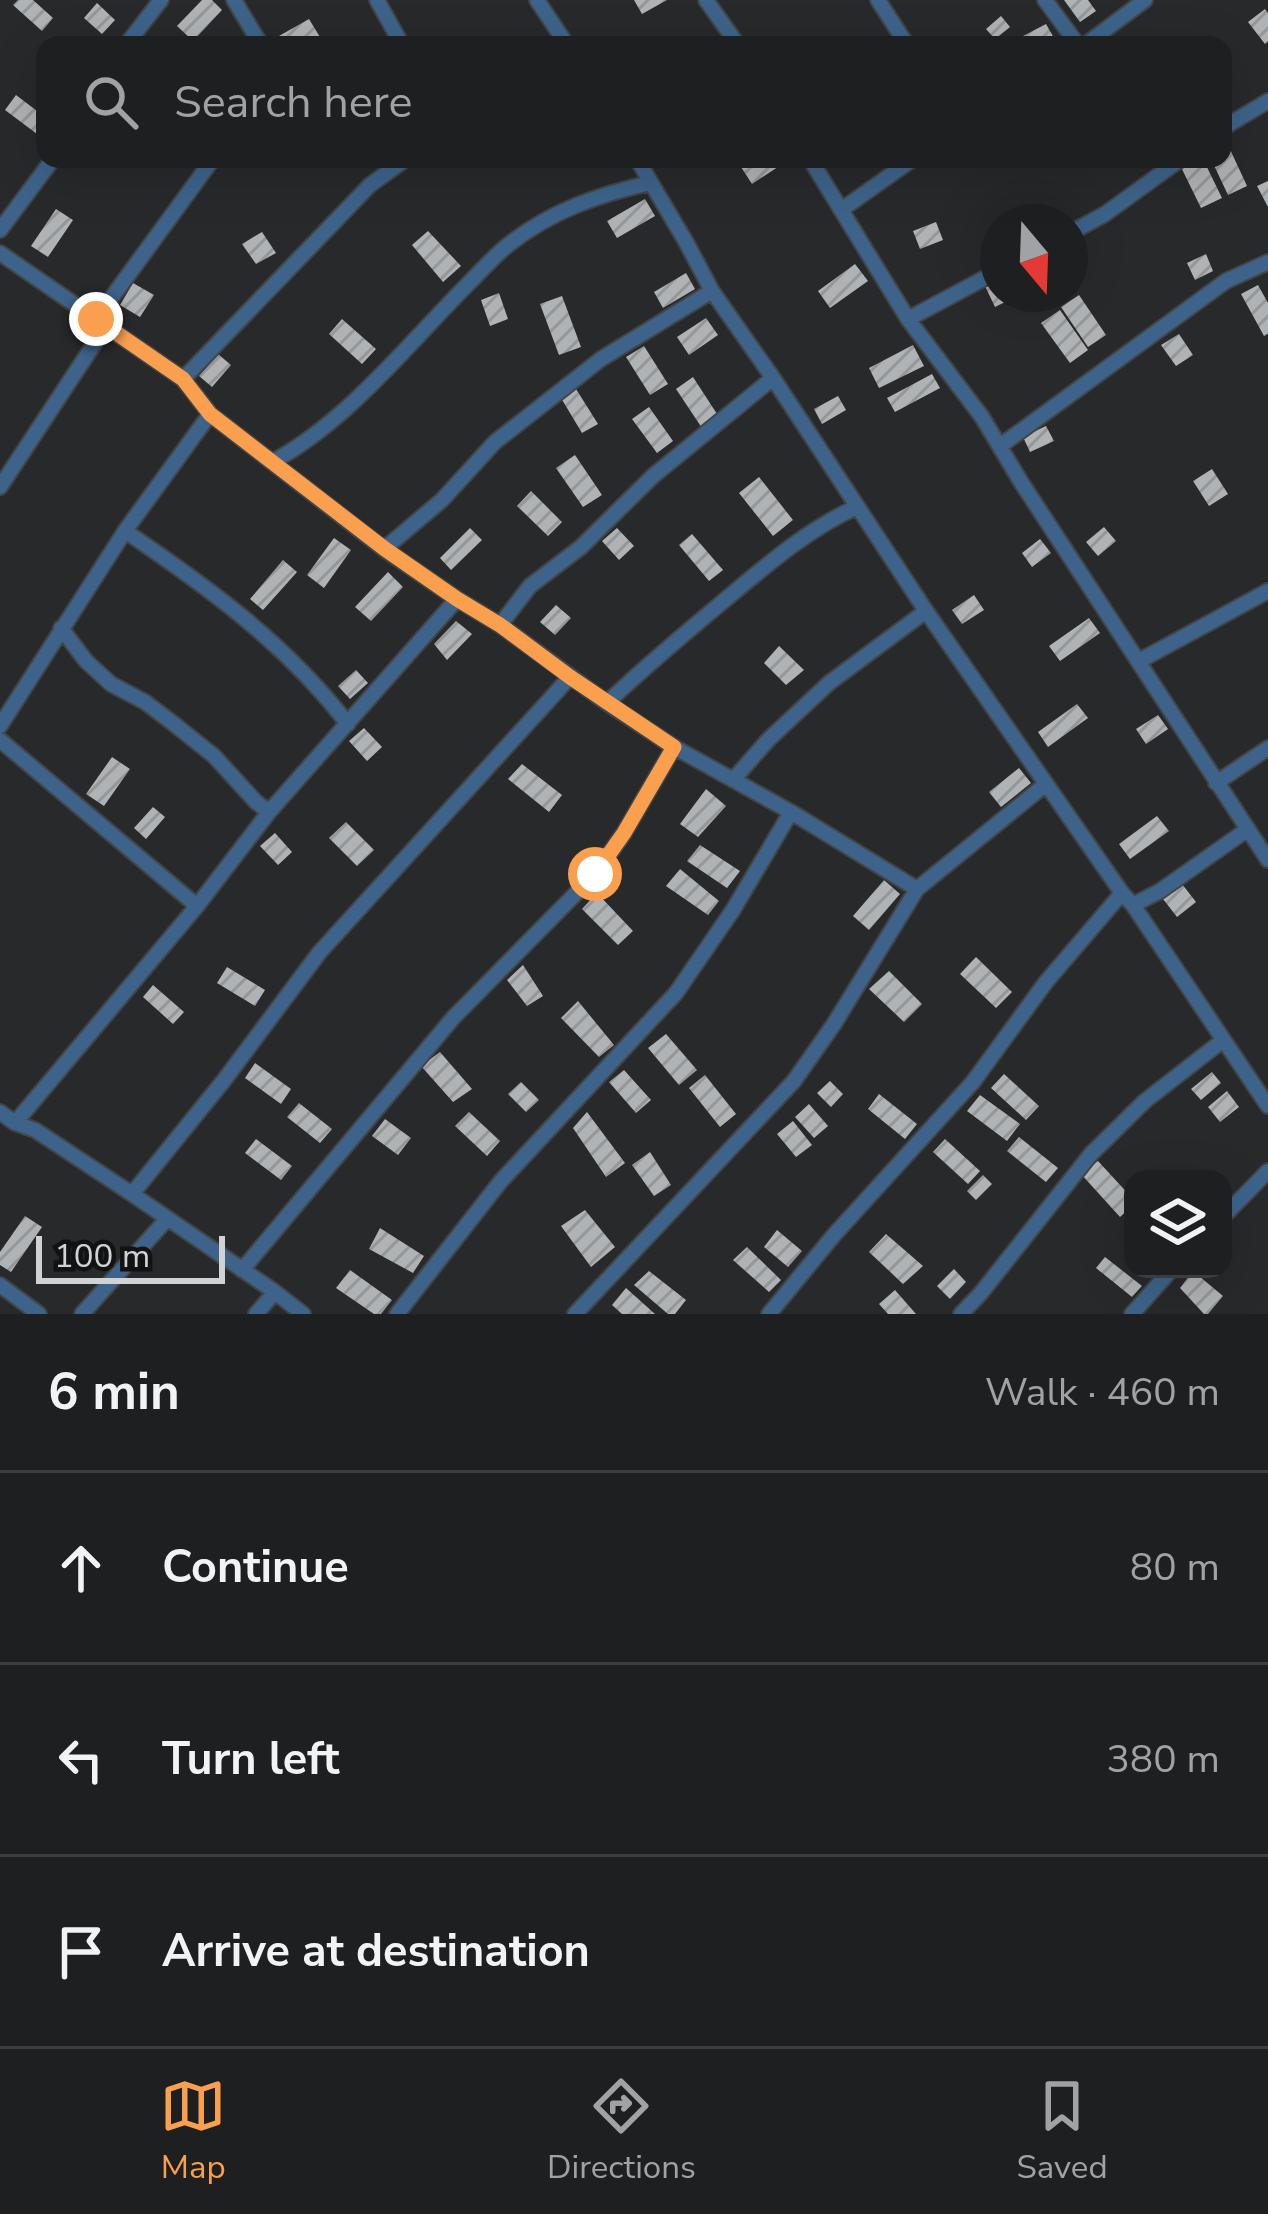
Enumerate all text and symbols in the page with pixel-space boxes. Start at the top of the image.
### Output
search box [36,36,1232,168]
icon: search [78,69,144,135]
text: Search here [174,72,413,133]
north arrow [980,204,1088,312]
route end [69,292,123,346]
route start [568,847,622,901]
map controls [1124,1170,1232,1278]
button: layers [1124,1170,1232,1278]
scale bar [36,1230,225,1283]
text: 100 m [54,1234,150,1279]
text: 6 min [48,1357,180,1427]
text: Walk · 460 m [985,1366,1220,1419]
icon: ahead [48,1535,114,1601]
text: Continue [162,1537,349,1598]
text: 80 m [1130,1541,1220,1594]
icon: left [48,1727,114,1793]
text: Turn left [162,1729,340,1790]
text: 380 m [1106,1733,1220,1786]
icon: arrive [48,1919,114,1985]
text: Arrive at destination [162,1921,590,1982]
tab: Map [160,2073,226,2190]
tab: Directions [547,2073,696,2190]
tab: Saved [1016,2073,1108,2190]

